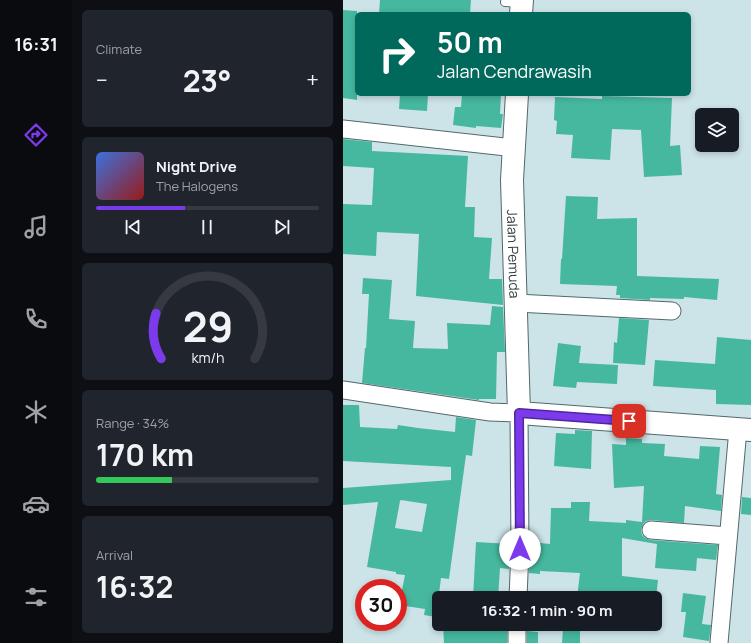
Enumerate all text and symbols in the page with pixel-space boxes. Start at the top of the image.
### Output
text: 50 m [437,23,503,61]
icon: right [371,28,423,80]
text: 16:31 [14,32,58,56]
text: Climate [96,40,142,58]
text: Jalan Cendrawasih [437,59,592,83]
text: 23° [183,60,232,101]
text: − [96,65,108,95]
text: + [306,65,319,95]
map controls [695,108,739,152]
button: layers [695,108,739,152]
icon: directions [22,121,50,149]
text: Night Drive [156,156,237,177]
text: The Halogens [156,177,238,195]
street label: Jalan Pemuda [503,209,525,299]
icon: music [22,213,50,241]
icon: previous [122,216,144,238]
icon: pause [196,216,218,238]
icon: next [271,216,293,238]
text: 29 [182,298,233,354]
icon: phone [22,305,50,333]
text: km/h [191,348,224,367]
icon: climate [22,398,50,426]
pin [612,404,646,438]
icon: arrive [618,410,640,432]
text: Range · 34% [96,414,169,432]
text: 170 km [96,434,194,475]
icon: car [22,490,50,518]
position arrow [499,528,541,570]
text: Arrival [96,546,133,564]
text: 16:32 [96,566,173,607]
speed limit sign: 30 [355,579,407,631]
icon: filters [22,583,50,611]
text: 16:32 · 1 min · 90 m [481,600,613,621]

